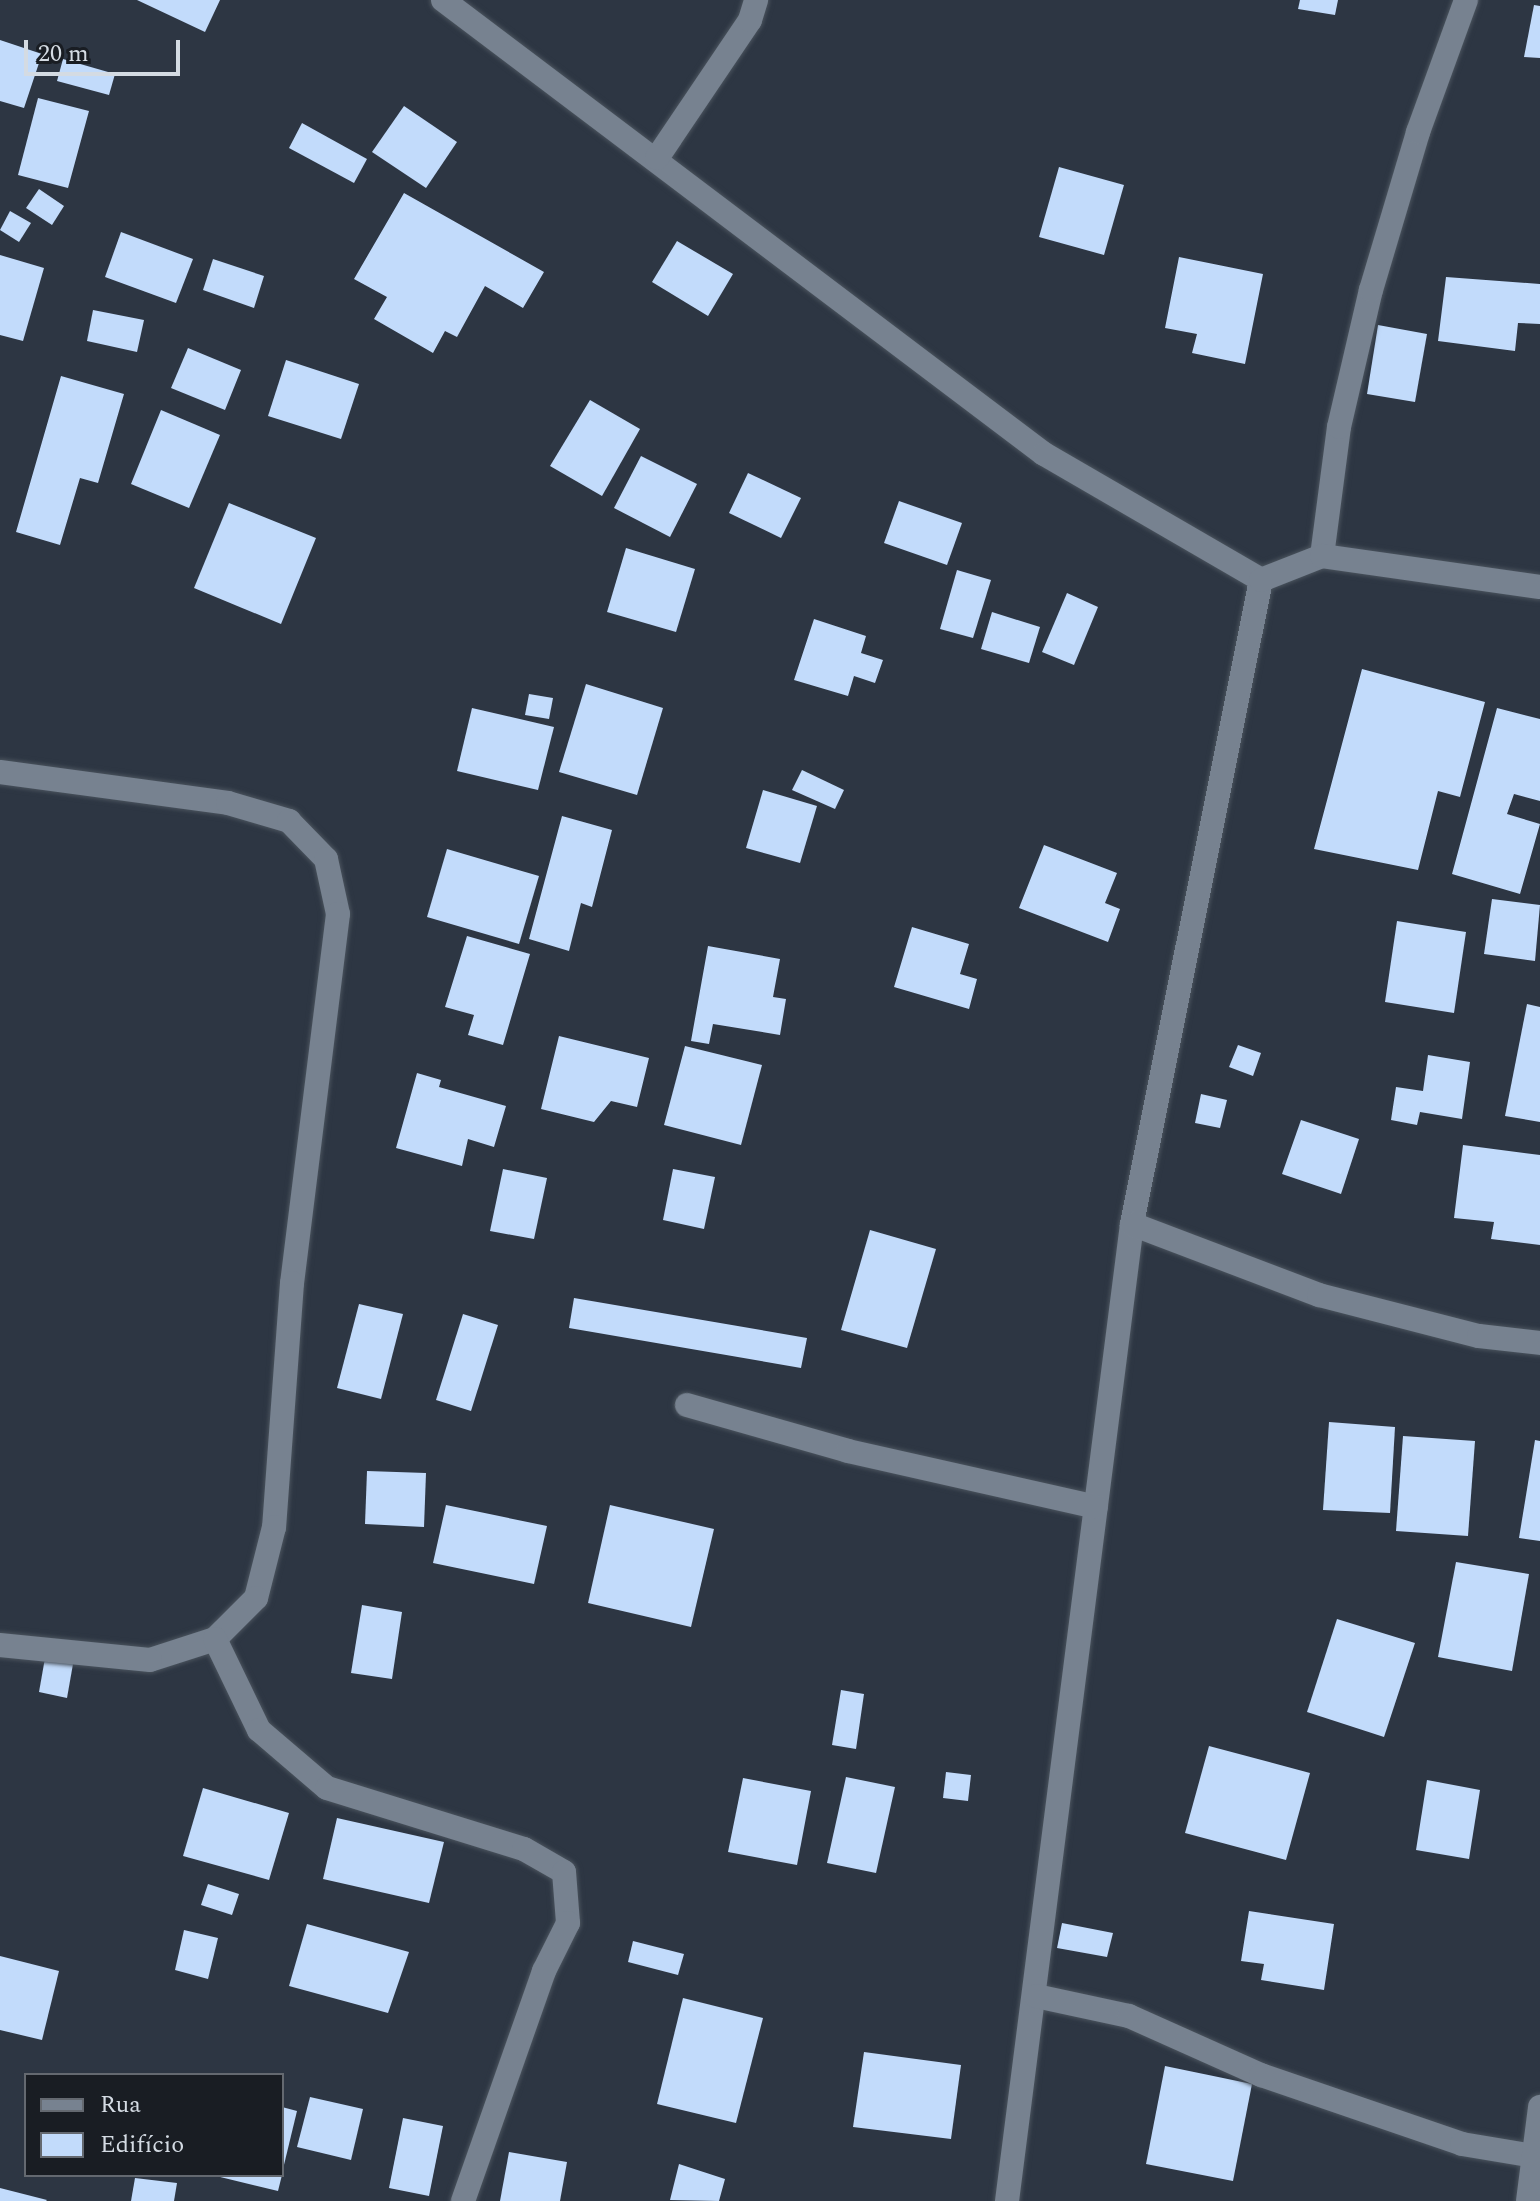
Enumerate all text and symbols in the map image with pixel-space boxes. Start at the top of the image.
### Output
scale bar [28,24,184,74]
text: 20 m [38,36,89,72]
legend [24,2073,284,2177]
text: Rua [100,2087,141,2123]
text: Edifício [100,2127,184,2163]

